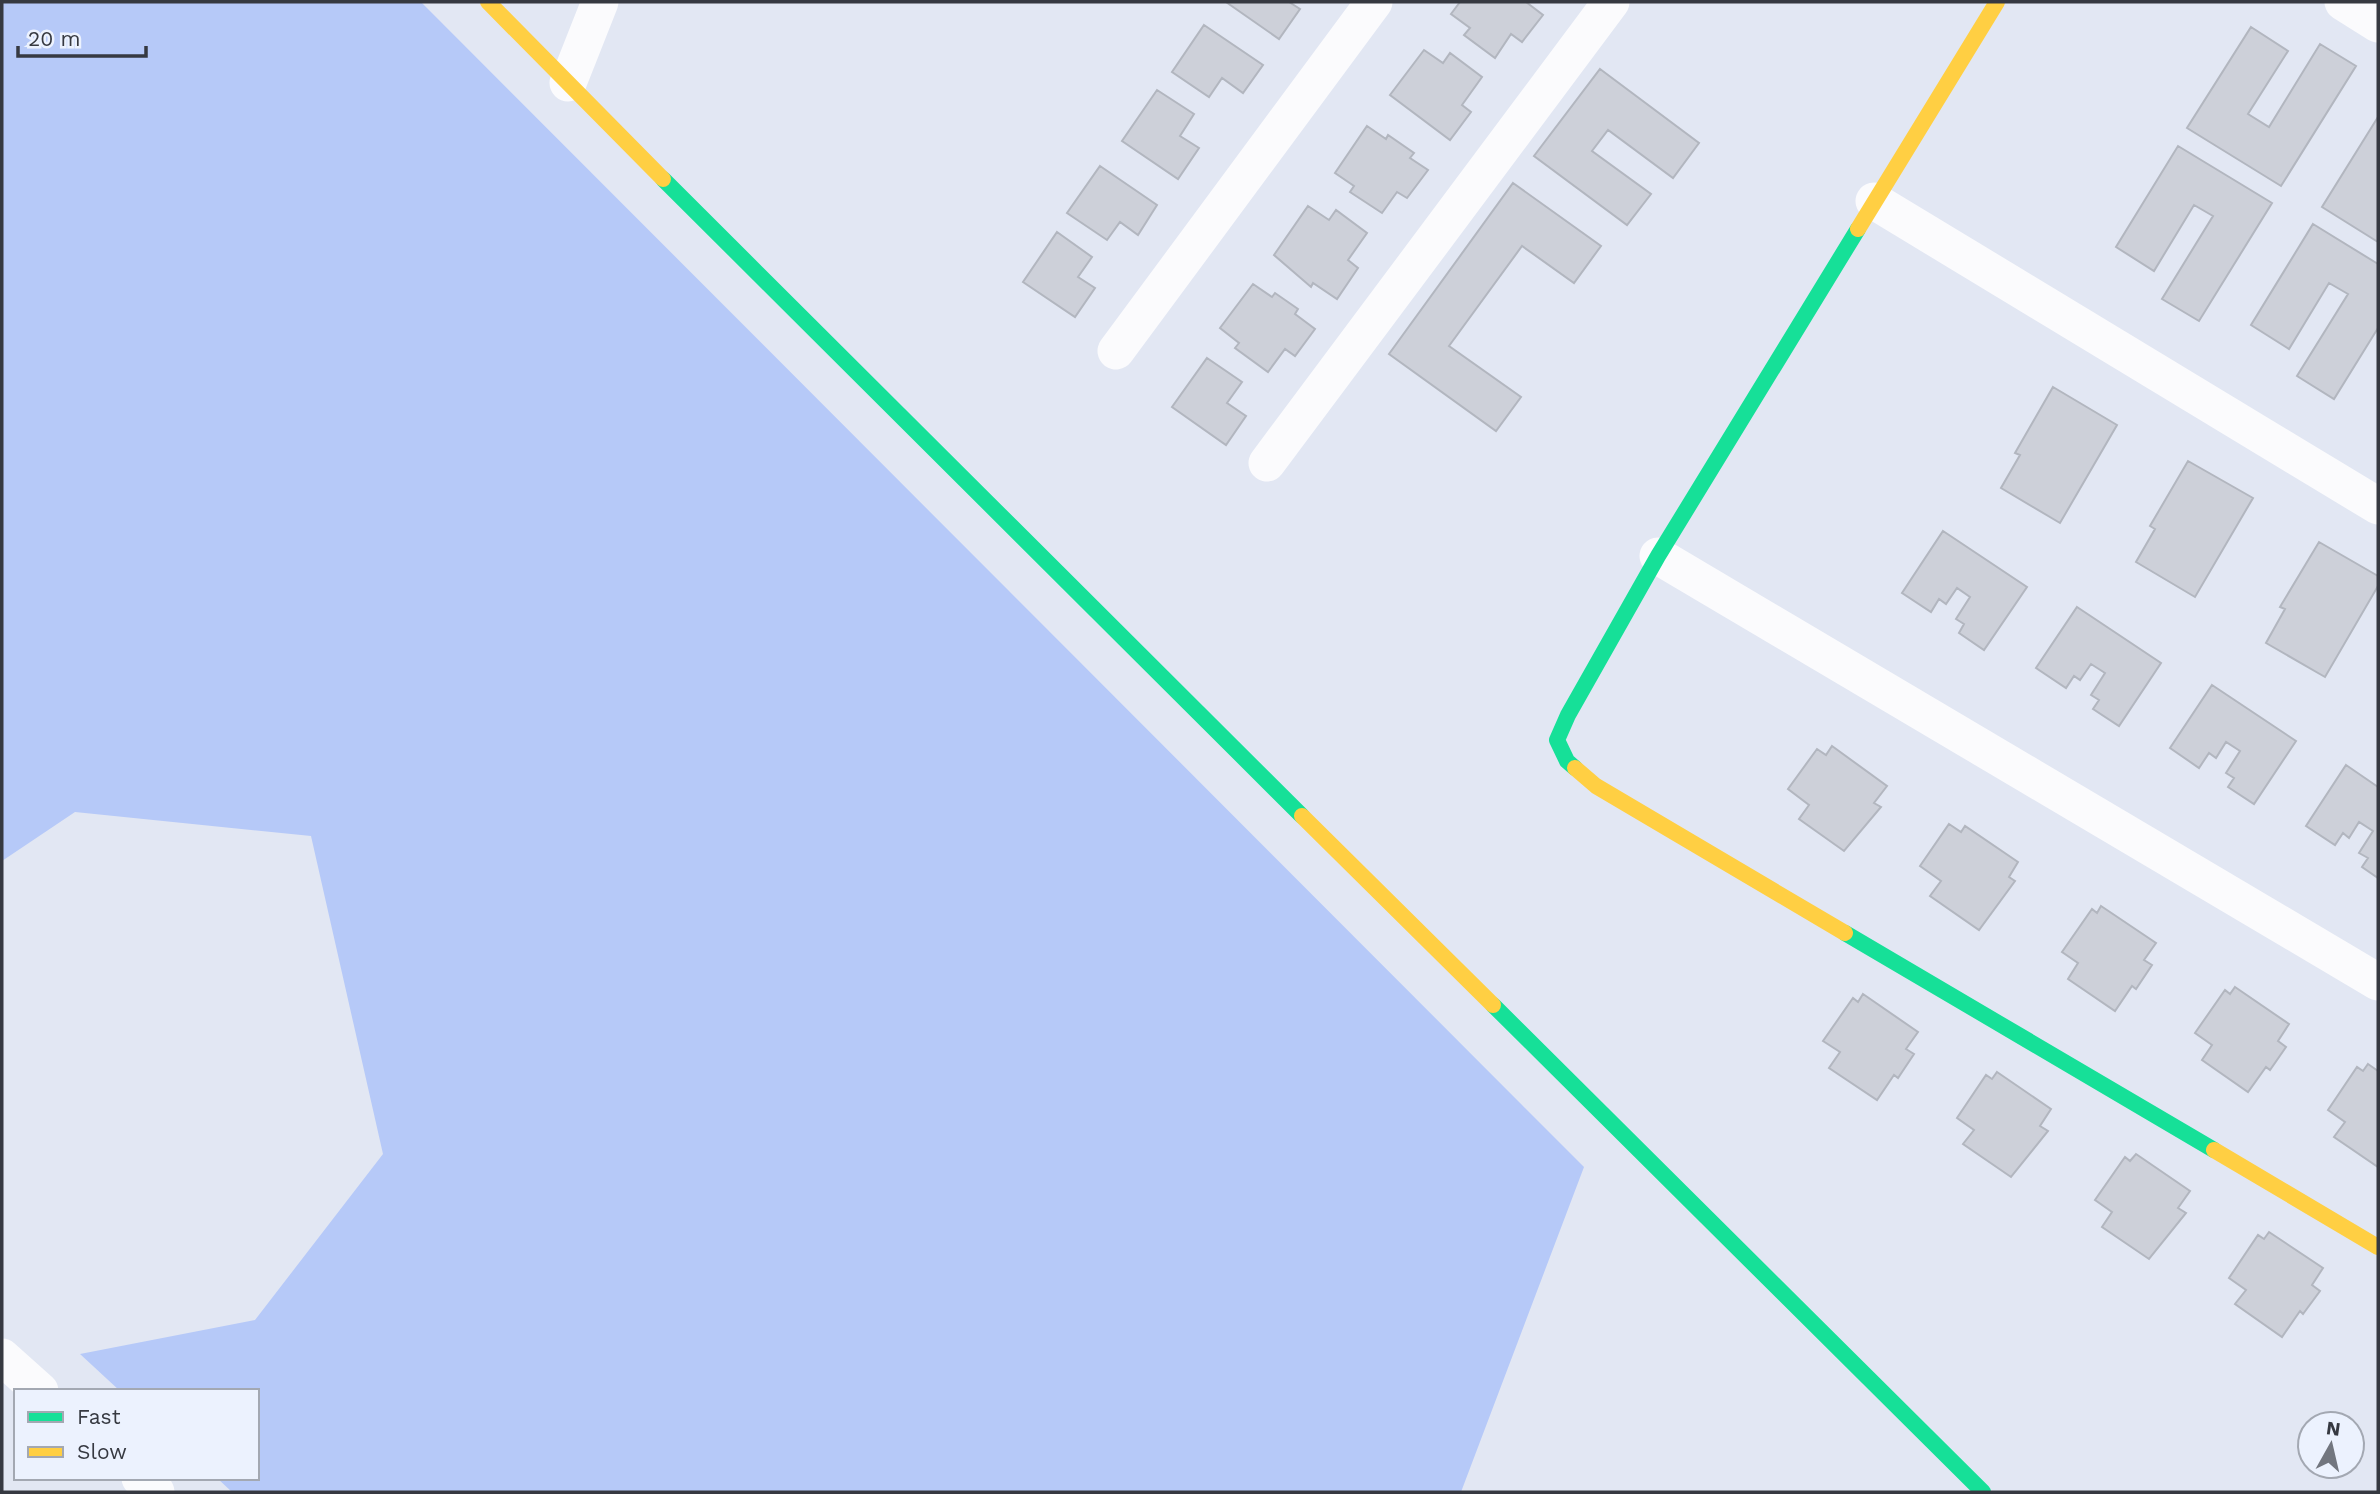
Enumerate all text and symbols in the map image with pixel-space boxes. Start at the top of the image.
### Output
scale bar [18,14,145,58]
text: 20 m [28,26,80,51]
legend [14,1389,259,1480]
text: Fast [77,1404,121,1429]
north arrow [2296,1410,2366,1480]
text: N [2325,1416,2342,1441]
text: Slow [77,1439,127,1464]

